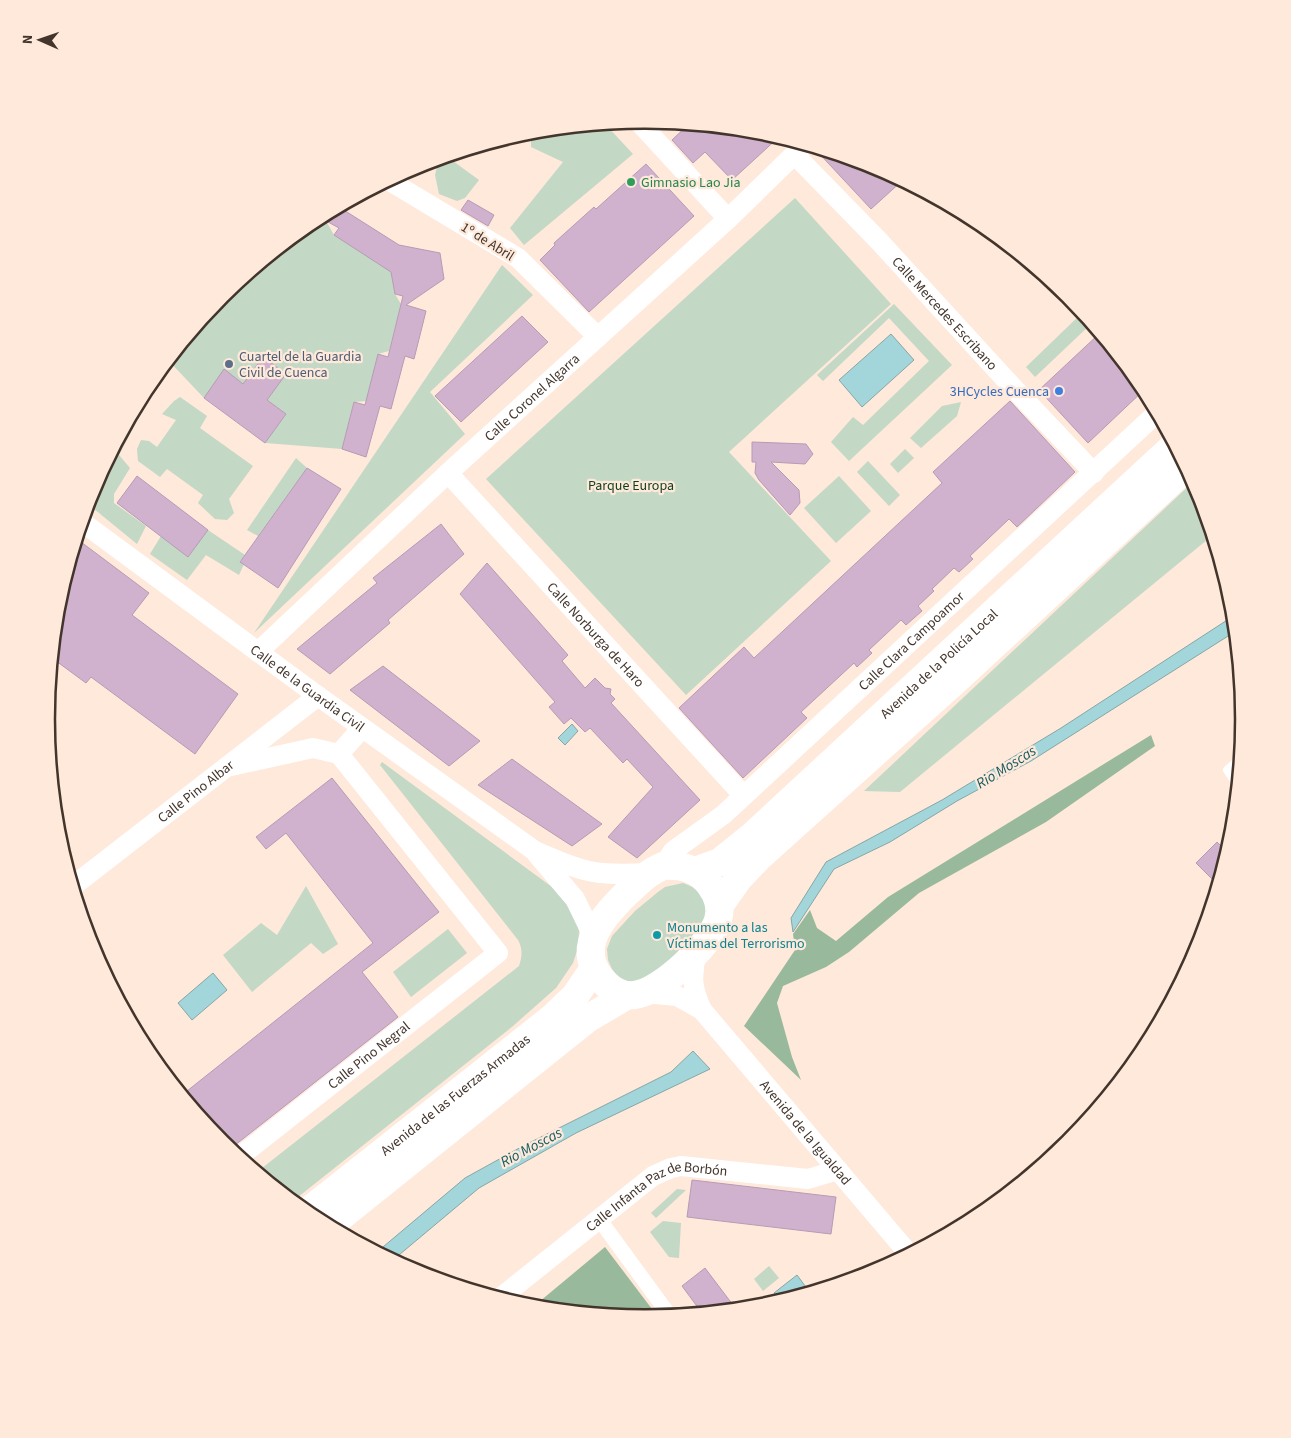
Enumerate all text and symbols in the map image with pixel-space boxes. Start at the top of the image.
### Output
north arrow [15,15,65,65]
text: N [18,35,38,45]
place label: Gimnasio Lao Jia [641,173,741,193]
marker: Gimnasio Lao Jia [625,176,637,188]
street label: 1º de Abril [457,218,518,266]
street label: Calle Mercedes Escribano [887,252,1002,375]
place label: Cuartel de la Guardia Civil de Cuenca [239,347,361,383]
street label: Calle Coronel Algarra [480,349,584,446]
marker: Cuartel de la Guardia Civil de Cuenca [223,358,235,370]
place label: 3HCycles Cuenca [950,382,1049,402]
marker: 3HCycles Cuenca [1053,385,1065,397]
park label: Parque Europa [588,476,674,496]
street label: Calle Norburga de Haro [542,578,649,692]
street label: Calle Clara Campoamor [854,587,969,696]
street label: Avenida de la Policía Local [876,604,1003,724]
street label: Calle de la Guardia Civil [246,640,369,737]
water label: Rio Moscas [972,741,1040,794]
street label: Calle Pino Albar [154,756,239,828]
place label: Monumento a las Víctimas del Terrorismo [667,918,805,954]
marker: Monumento a las Víctimas del Terrorismo [651,929,663,941]
street label: Calle Pino Negral [324,1017,415,1094]
street label: Avenida de las Fuerzas Armadas [377,1030,535,1161]
street label: Avenida de la Igualdad [755,1076,855,1190]
water label: Rio Moscas [497,1122,566,1173]
street label: Calle Infanta Paz de Borbón [582,1157,728,1237]

